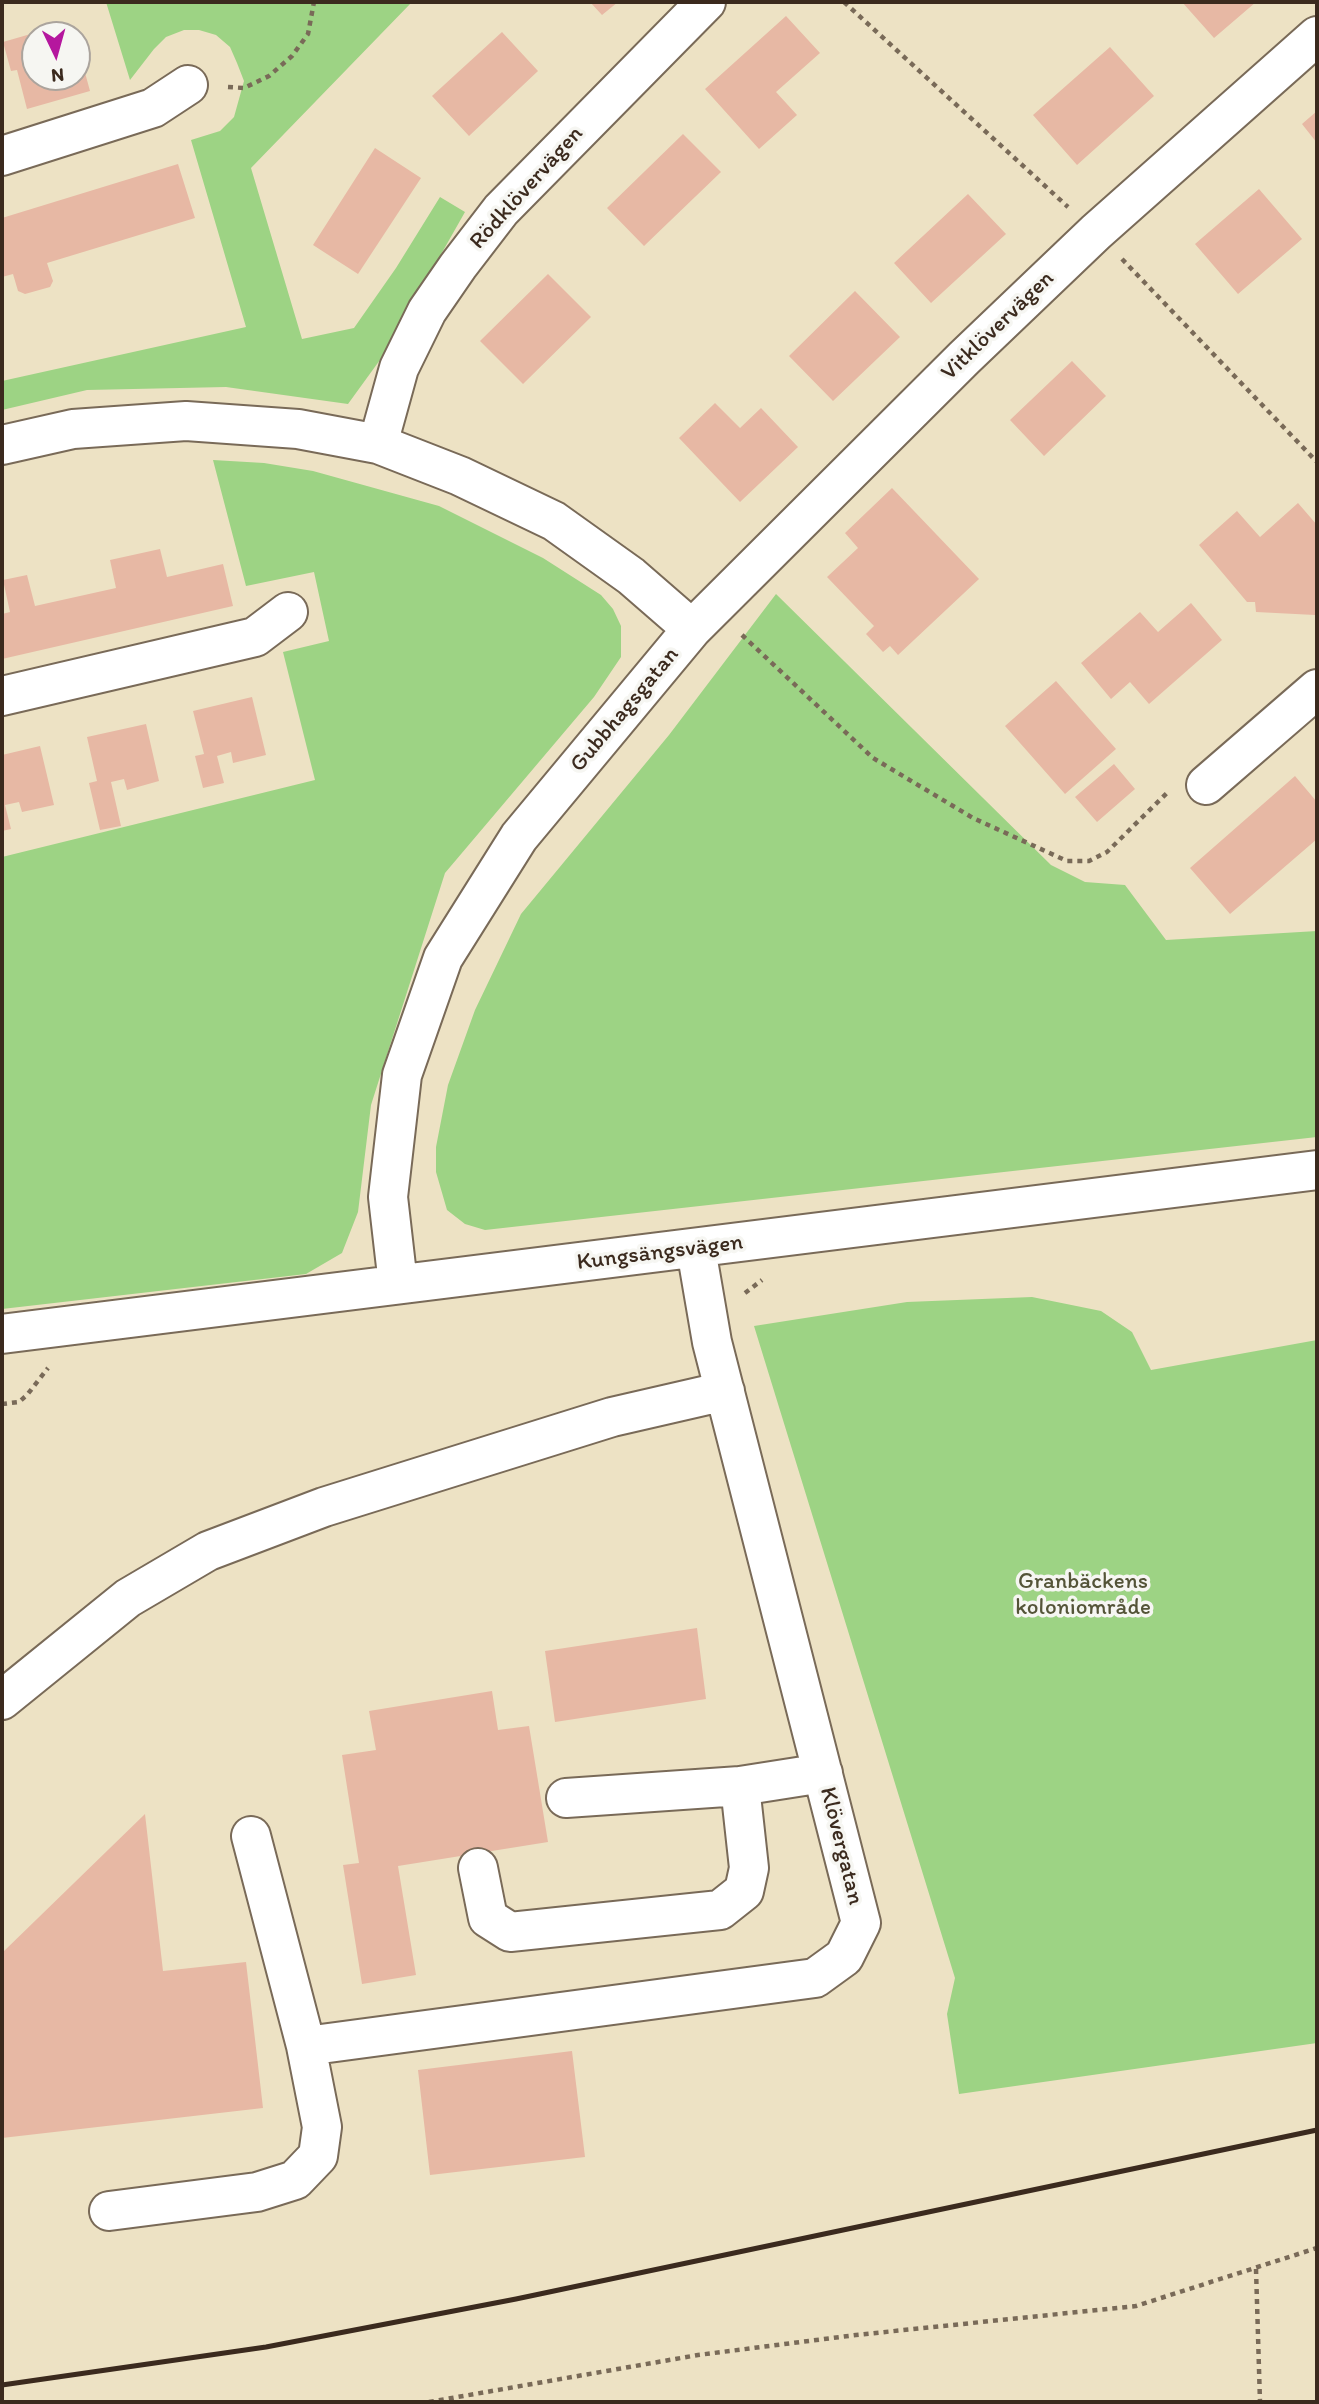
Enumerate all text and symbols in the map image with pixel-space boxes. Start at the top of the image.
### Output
north arrow [21,21,91,91]
text: N [50,63,65,87]
street label: Rödklövervägen [464,121,590,255]
street label: Vitklövervägen [936,265,1060,387]
street label: Gubbhagsgatan [565,642,685,778]
street label: Kungsängsvägen [575,1229,745,1277]
park label: Granbäckens koloniområde [1015,1568,1151,1622]
street label: Klövergatan [813,1784,869,1908]

